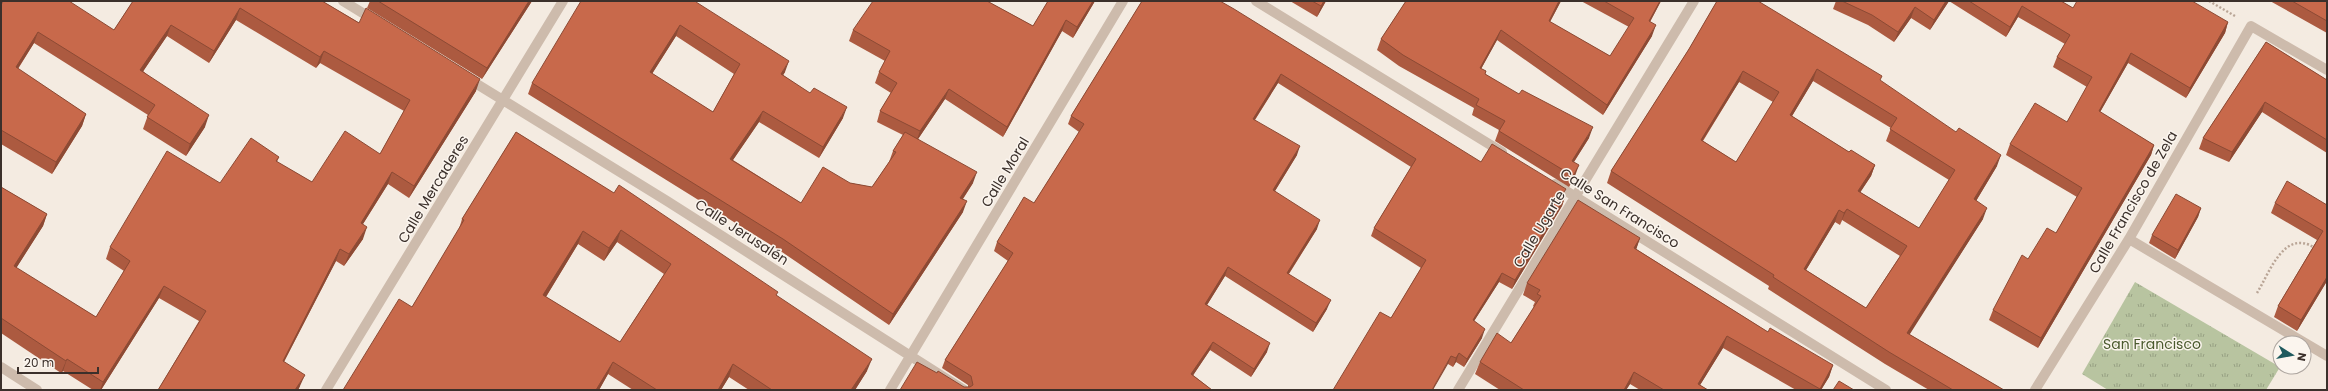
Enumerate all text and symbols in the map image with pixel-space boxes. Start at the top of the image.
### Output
street label: Calle Francisco de Zela [2084,127,2182,277]
street label: Calle Mercaderes [393,131,473,247]
street label: Calle Moral [976,133,1034,211]
street label: Calle San Francisco [1556,163,1684,253]
street label: Calle Ugarte [1508,186,1570,271]
street label: Calle Jerusalén [691,194,793,270]
park label: San Francisco [2103,334,2201,354]
north arrow [2272,335,2312,375]
scale bar [18,349,98,375]
text: N [2293,351,2310,362]
text: 20 m [24,354,54,371]

